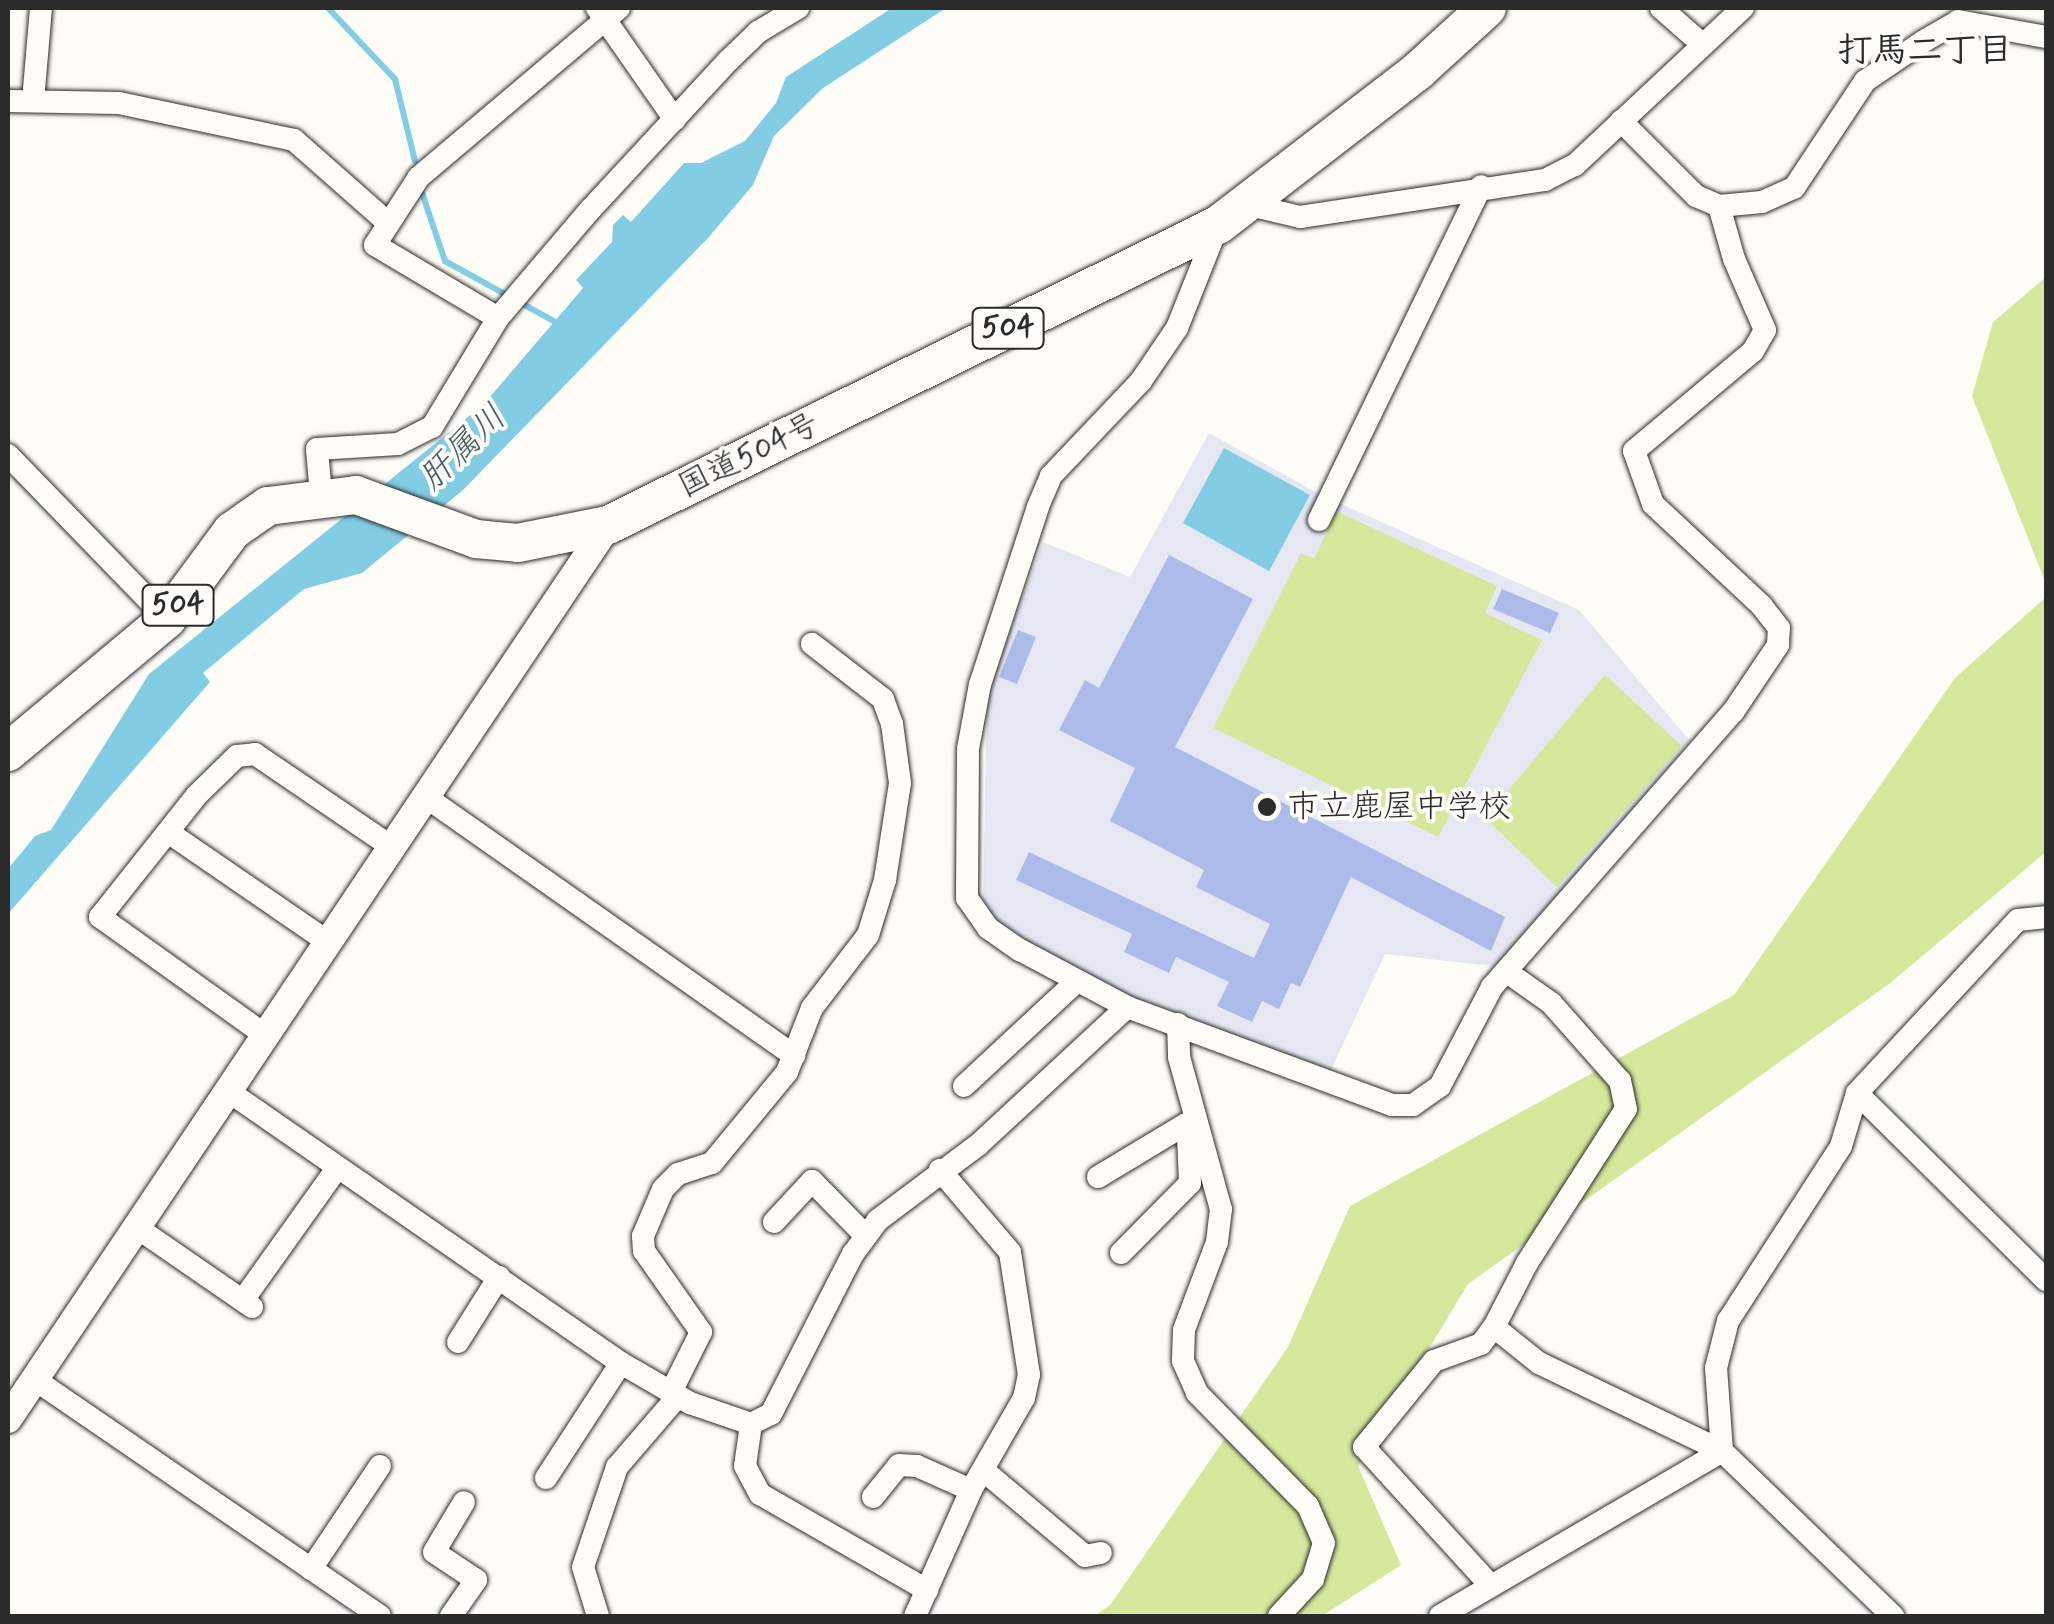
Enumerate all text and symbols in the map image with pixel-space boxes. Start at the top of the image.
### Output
district label: 打馬二丁目 [1838,30,2012,72]
road number: 504 [970,303,1046,353]
water label: 肝属川 [411,396,515,500]
street label: 国道504号 [672,405,826,507]
road number: 504 [140,580,216,630]
place label: 市立鹿屋中学校 [1287,788,1511,826]
marker: 市立鹿屋中学校 [1256,796,1278,818]

